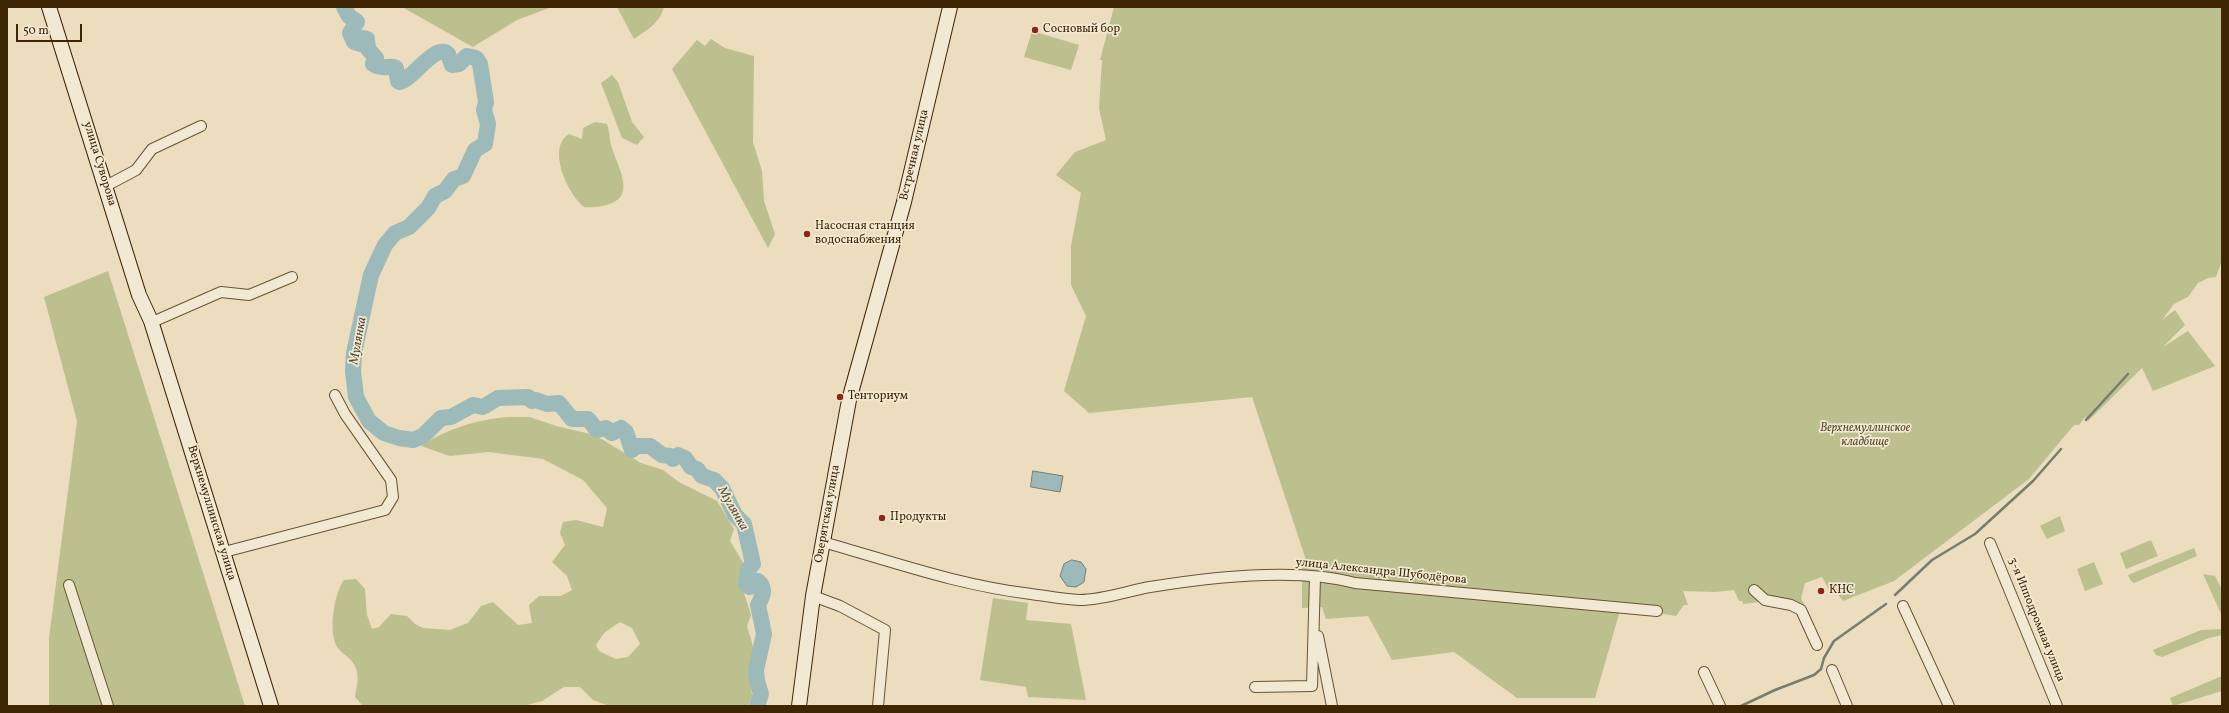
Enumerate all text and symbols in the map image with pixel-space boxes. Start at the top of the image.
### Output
scale bar [18,16,84,42]
text: 50 m [23,23,49,39]
place label: Сосновый бор [1043,23,1120,37]
marker: Сосновый бор [1030,25,1040,35]
street label: Встречная улица [897,108,933,202]
street label: улица Суворова [79,120,119,208]
place label: Насосная станция водоснабжения [815,220,915,248]
marker: Насосная станция водоснабжения [802,229,812,239]
water label: Мулянка [347,316,371,366]
place label: Тенториум [848,390,908,404]
marker: Тенториум [835,392,845,402]
park label: Верхнемуллинское кладбище [1820,422,1910,450]
street label: Верхнемуллинская улица [184,444,238,582]
street label: Оверятская улица [812,464,844,564]
water label: Мулянка [713,484,751,534]
place label: Пpoдукты [890,511,946,525]
marker: Пpoдукты [877,513,887,523]
street label: улица Александра Шубодёрова [1295,556,1467,588]
street label: 3-я Ипподромная улица [2004,556,2068,684]
place label: КНС [1829,584,1854,598]
marker: КНС [1816,586,1826,596]

